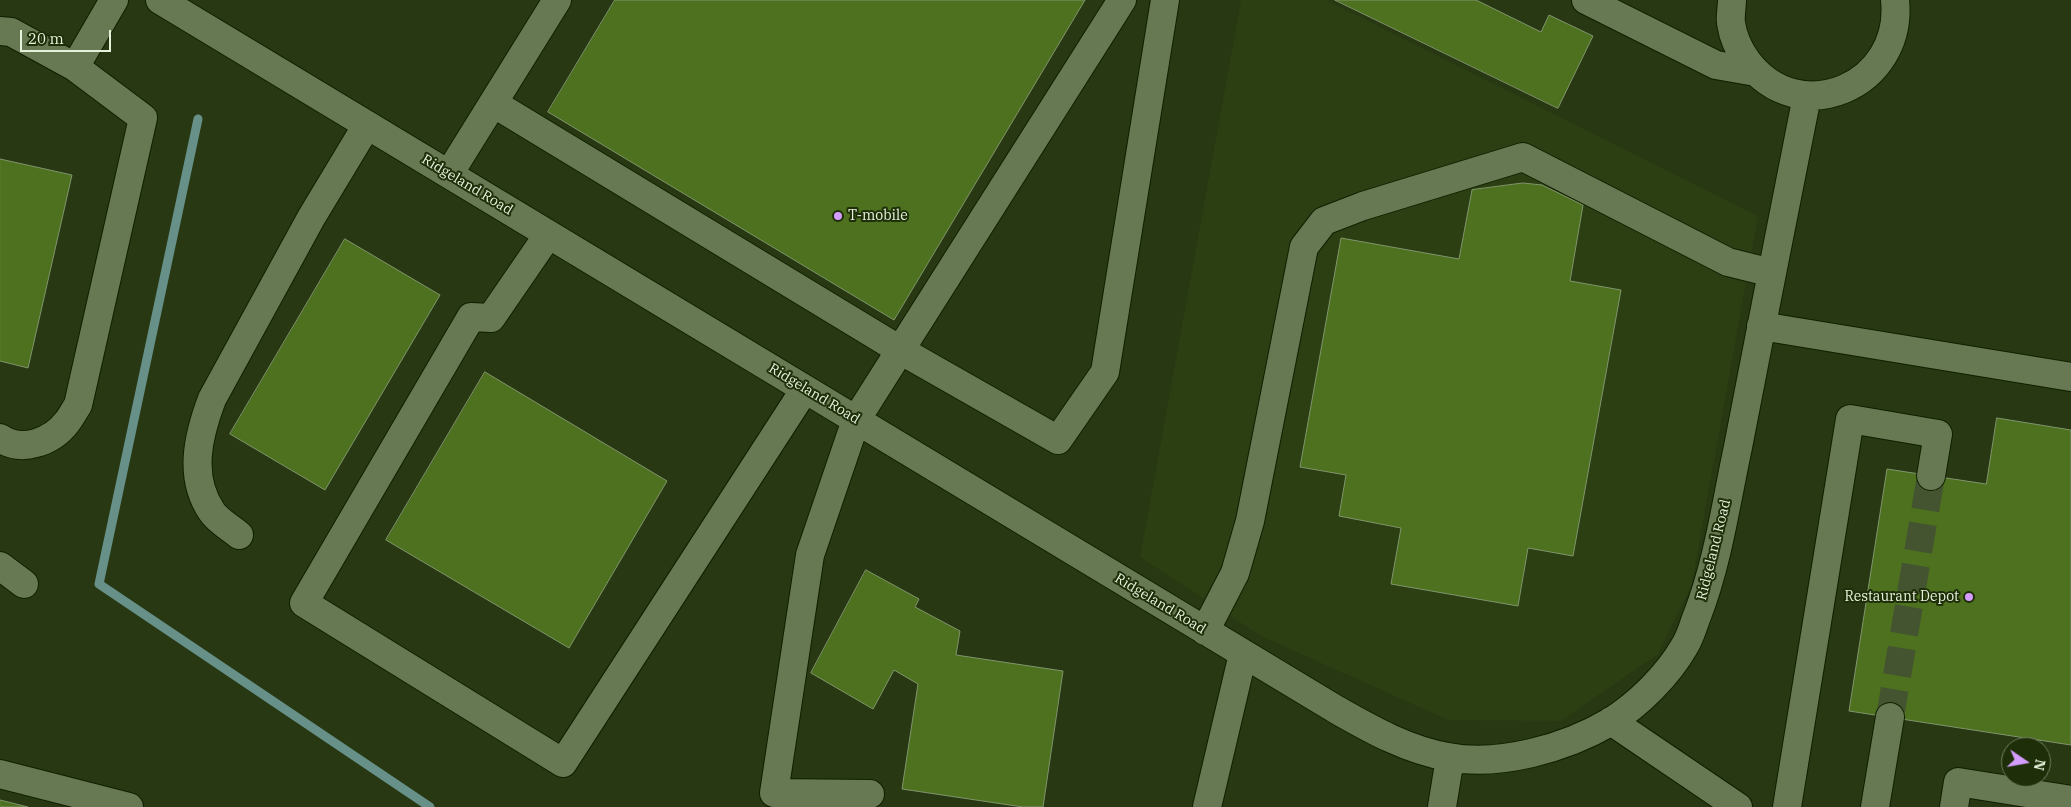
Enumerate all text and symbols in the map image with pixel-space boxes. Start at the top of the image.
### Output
scale bar [22,20,114,52]
text: 20 m [28,29,64,48]
street label: Ridgeland Road [418,151,516,219]
place label: T-mobile [848,208,908,224]
marker: T-mobile [832,210,844,222]
street label: Ridgeland Road [765,360,863,428]
street label: Ridgeland Road [1693,498,1735,602]
street label: Ridgeland Road [1111,570,1209,638]
place label: Restaurant Depot [1844,589,1959,605]
marker: Restaurant Depot [1963,591,1975,603]
north arrow [2001,737,2051,787]
text: N [2030,758,2050,772]

